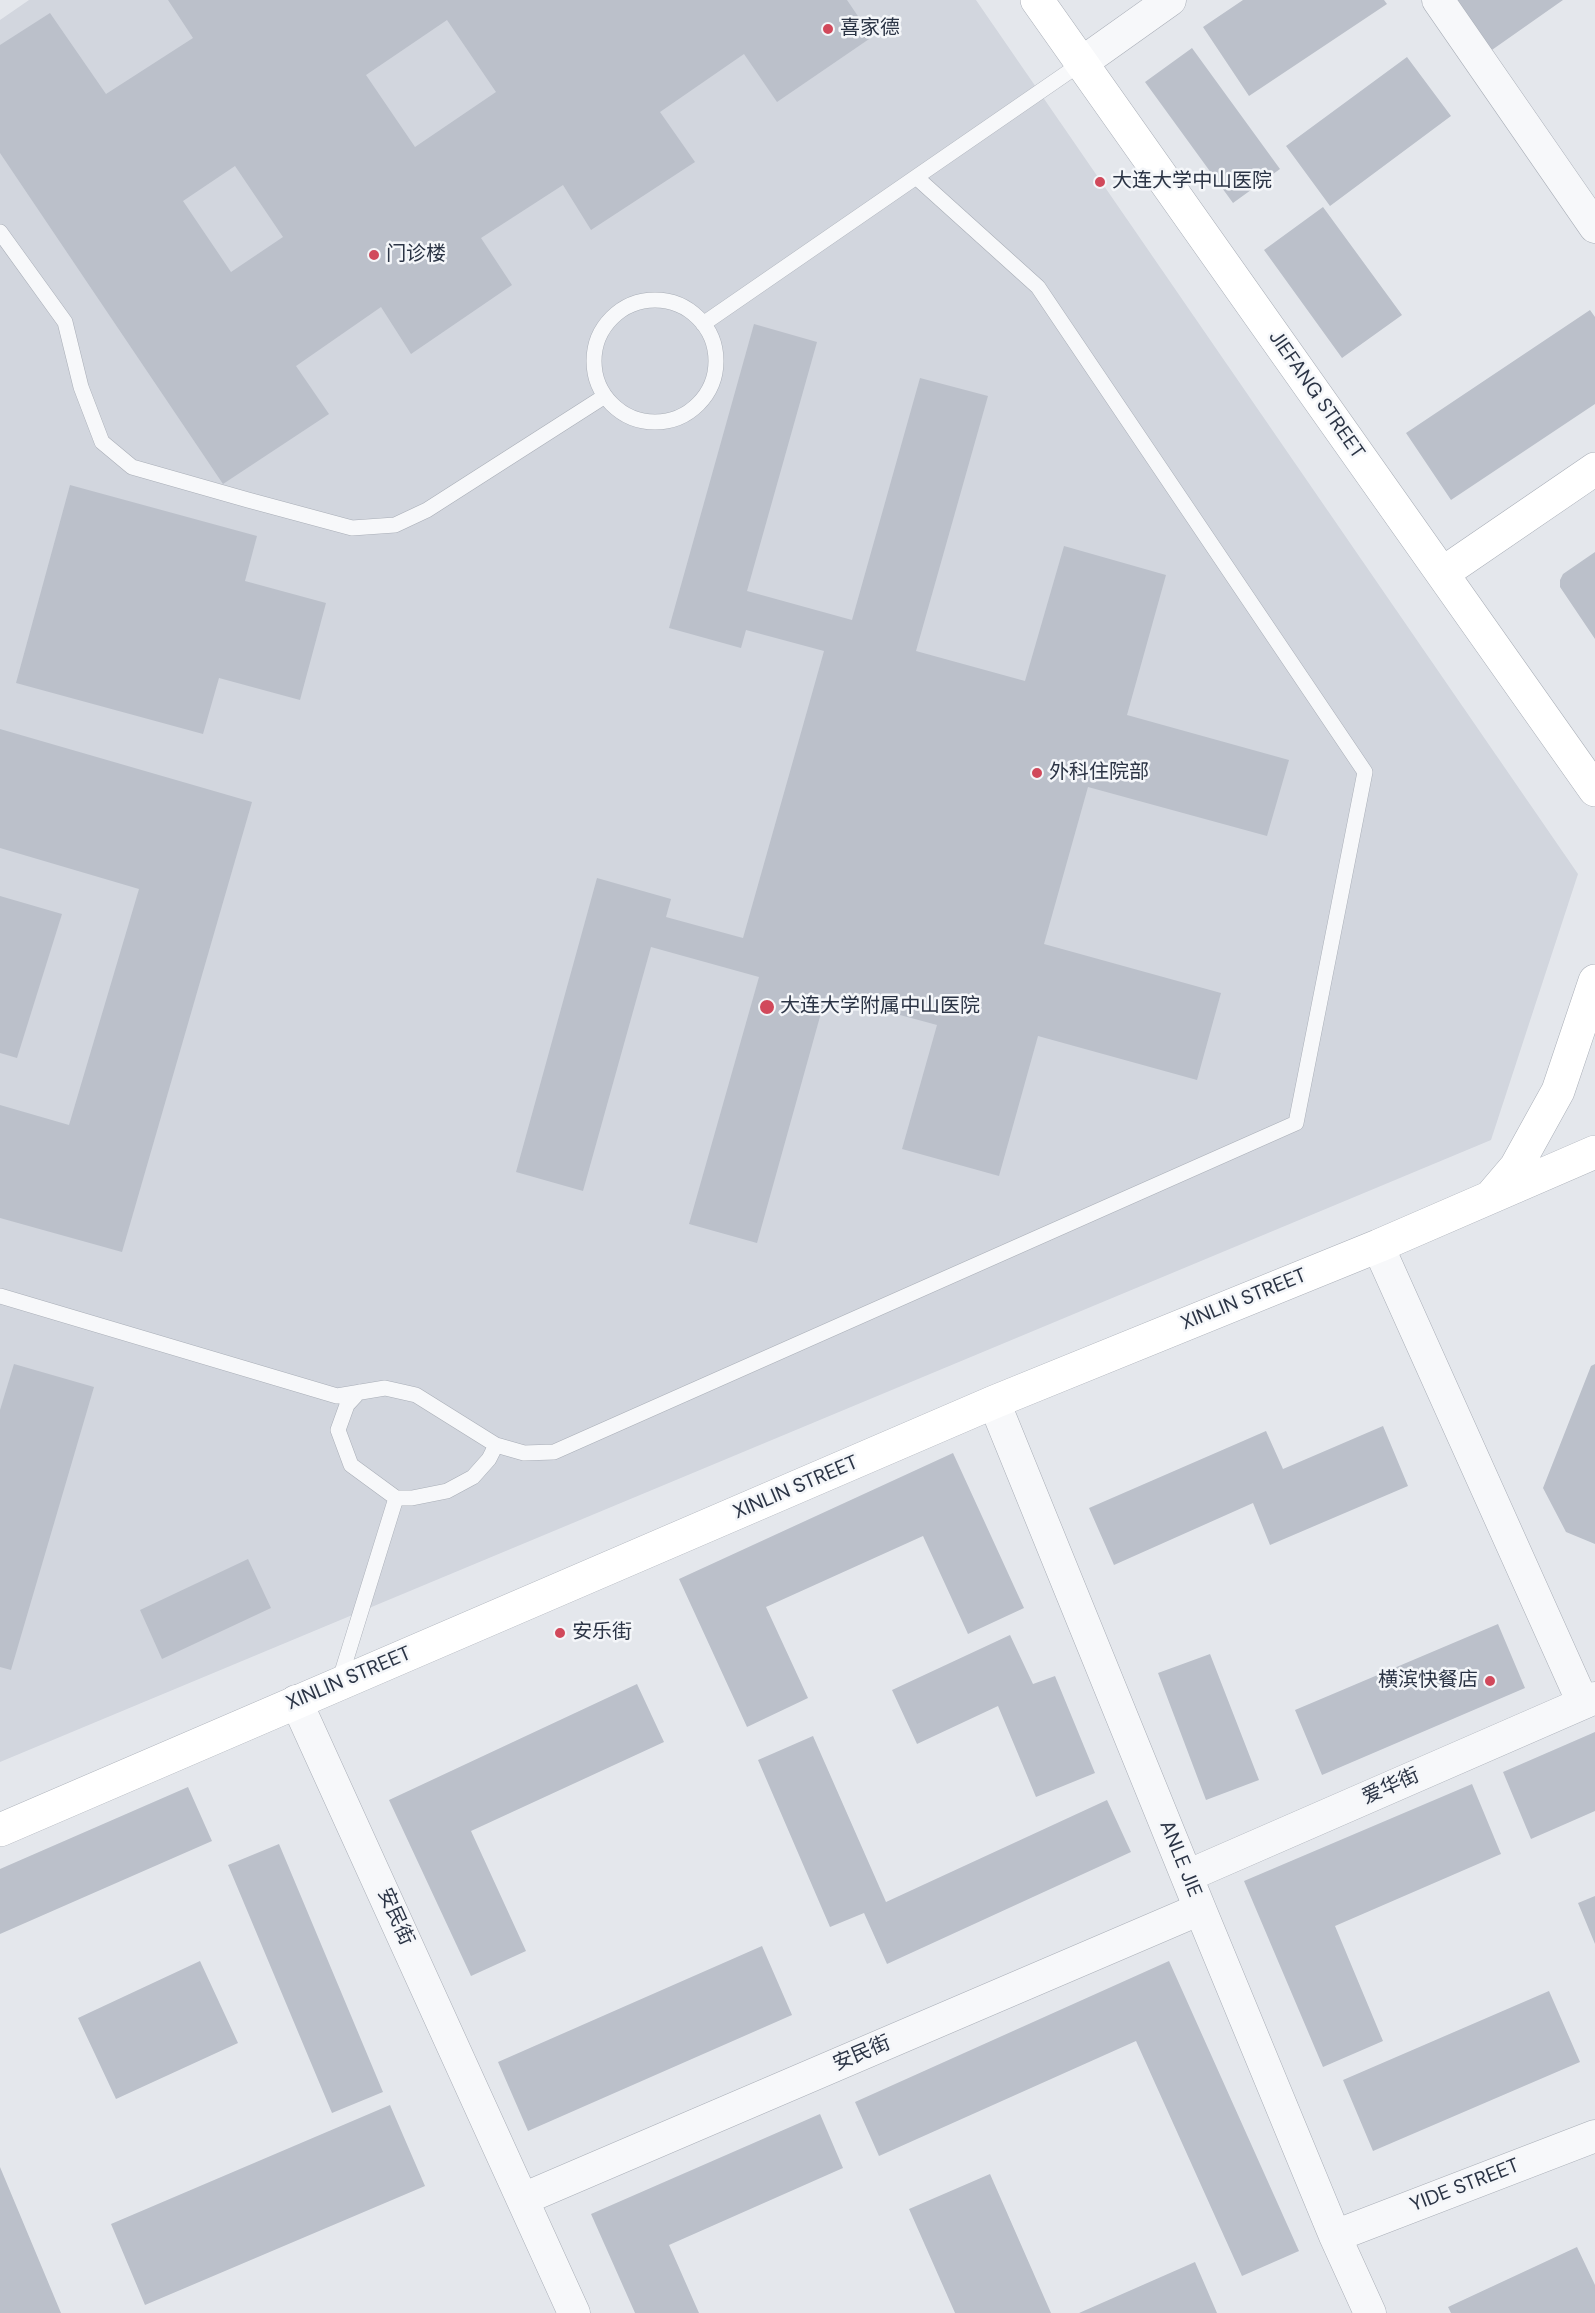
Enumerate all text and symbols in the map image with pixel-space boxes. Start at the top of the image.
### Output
place label: 喜家德 [840,17,900,41]
marker: 喜家德 [821,22,835,36]
place label: 大连大学中山医院 [1112,170,1272,194]
marker: 大连大学中山医院 [1093,175,1107,189]
place label: 门诊楼 [386,243,446,267]
marker: 门诊楼 [367,248,381,262]
street label: JIEFANG STREET [1263,326,1369,464]
place label: 外科住院部 [1049,761,1149,785]
marker: 外科住院部 [1030,766,1044,780]
place label: 大连大学附属中山医院 [780,995,980,1019]
marker: 大连大学附属中山医院 [758,998,776,1016]
street label: XINLIN STREET [1178,1264,1310,1336]
street label: XINLIN STREET [730,1451,862,1525]
place label: 安乐街 [572,1621,632,1645]
marker: 安乐街 [553,1626,567,1640]
street label: XINLIN STREET [283,1642,415,1716]
place label: 横滨快餐店 [1378,1669,1478,1693]
marker: 横滨快餐店 [1483,1674,1497,1688]
street label: 爱华街 [1359,1764,1423,1810]
street label: ANLE JIE [1154,1817,1206,1901]
street label: 安民街 [372,1885,418,1949]
street label: 安民街 [830,2031,894,2077]
street label: YIDE STREET [1407,2154,1523,2218]

